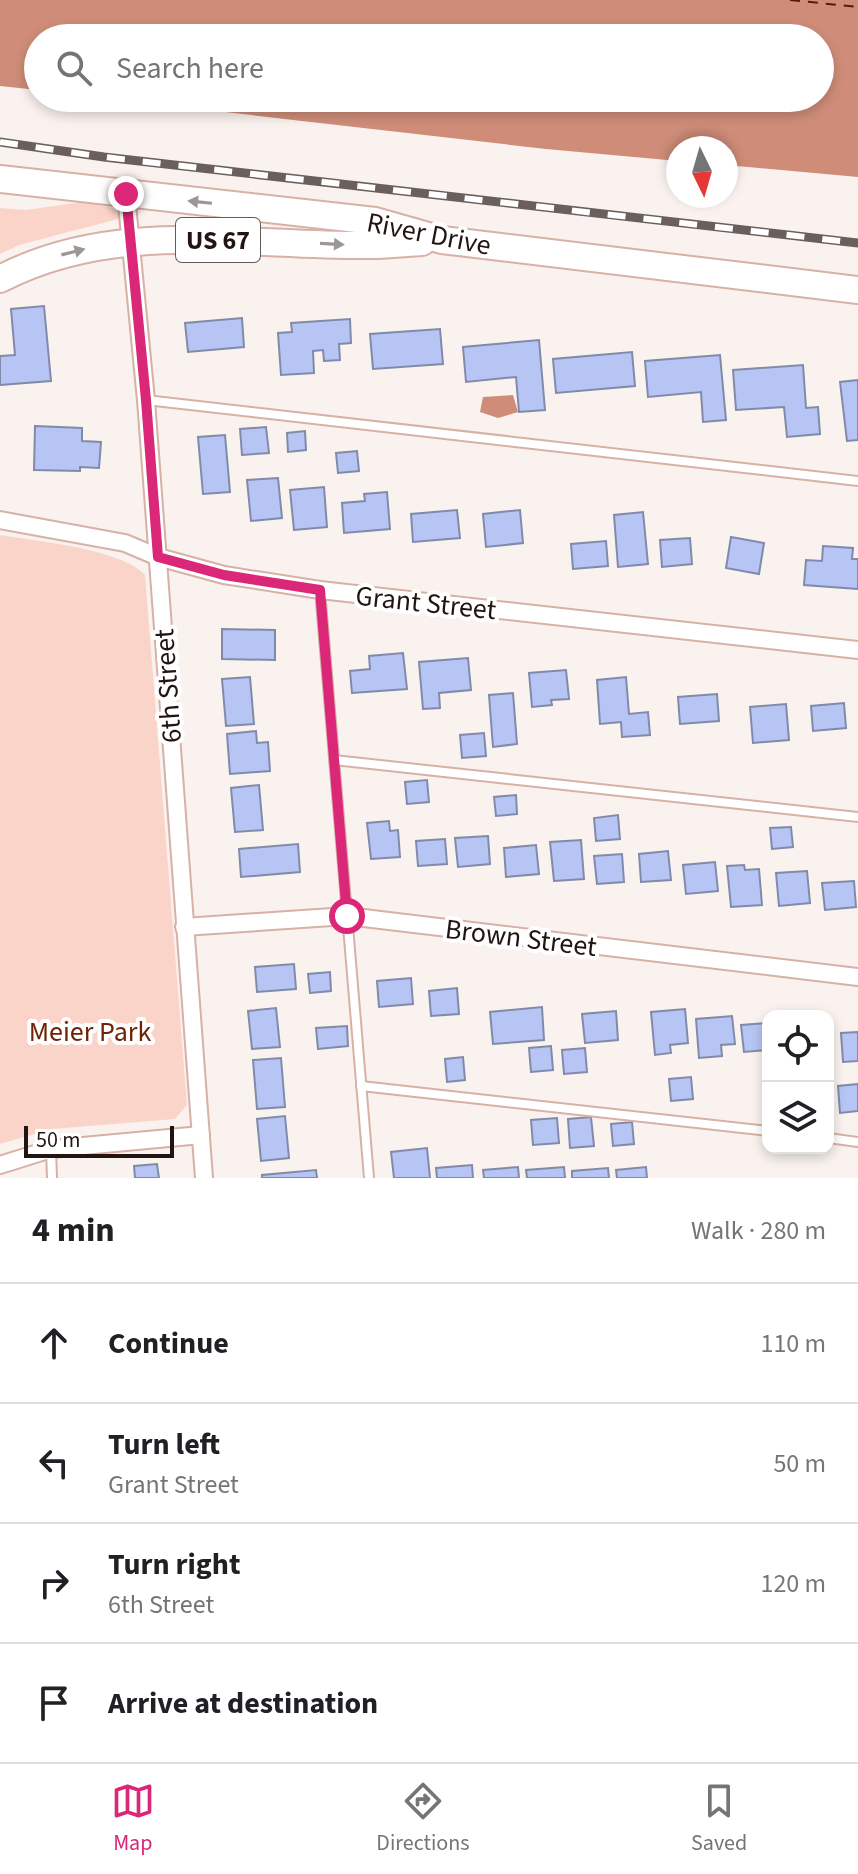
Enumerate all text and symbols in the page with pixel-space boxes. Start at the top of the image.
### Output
search box [24,24,834,112]
icon: search [52,46,96,90]
text: Search here [116,47,264,90]
north arrow [666,136,738,208]
route end [108,176,144,212]
one-way arrow [187,195,212,208]
street label: River Drive [363,202,494,266]
road number: US 67 [176,218,260,262]
one-way arrow [320,237,345,250]
one-way arrow [61,246,86,258]
street label: Grant Street [354,576,499,630]
street label: 6th Street [144,627,192,744]
route start [329,898,365,934]
street label: Brown Street [443,909,599,967]
map controls [762,1010,834,1154]
button: locate [762,1010,834,1082]
park label: Meier Park [29,1012,151,1052]
button: layers [762,1082,834,1154]
scale bar [24,1122,174,1158]
text: 50 m [36,1124,81,1156]
text: 4 min [32,1206,115,1255]
text: Walk · 280 m [691,1212,826,1249]
icon: ahead [32,1321,76,1365]
text: Continue [108,1322,229,1365]
text: 110 m [760,1325,826,1362]
text: Turn left [108,1423,220,1466]
icon: left [32,1441,76,1485]
text: 50 m [773,1445,826,1482]
text: Grant Street [108,1466,239,1503]
text: Turn right [108,1543,240,1586]
icon: right [32,1561,76,1605]
text: 120 m [760,1565,826,1602]
text: 6th Street [108,1586,214,1623]
icon: arrive [32,1681,76,1725]
text: Arrive at destination [108,1682,378,1725]
tab: Map [111,1779,155,1859]
tab: Directions [376,1779,469,1859]
tab: Saved [691,1779,747,1859]

